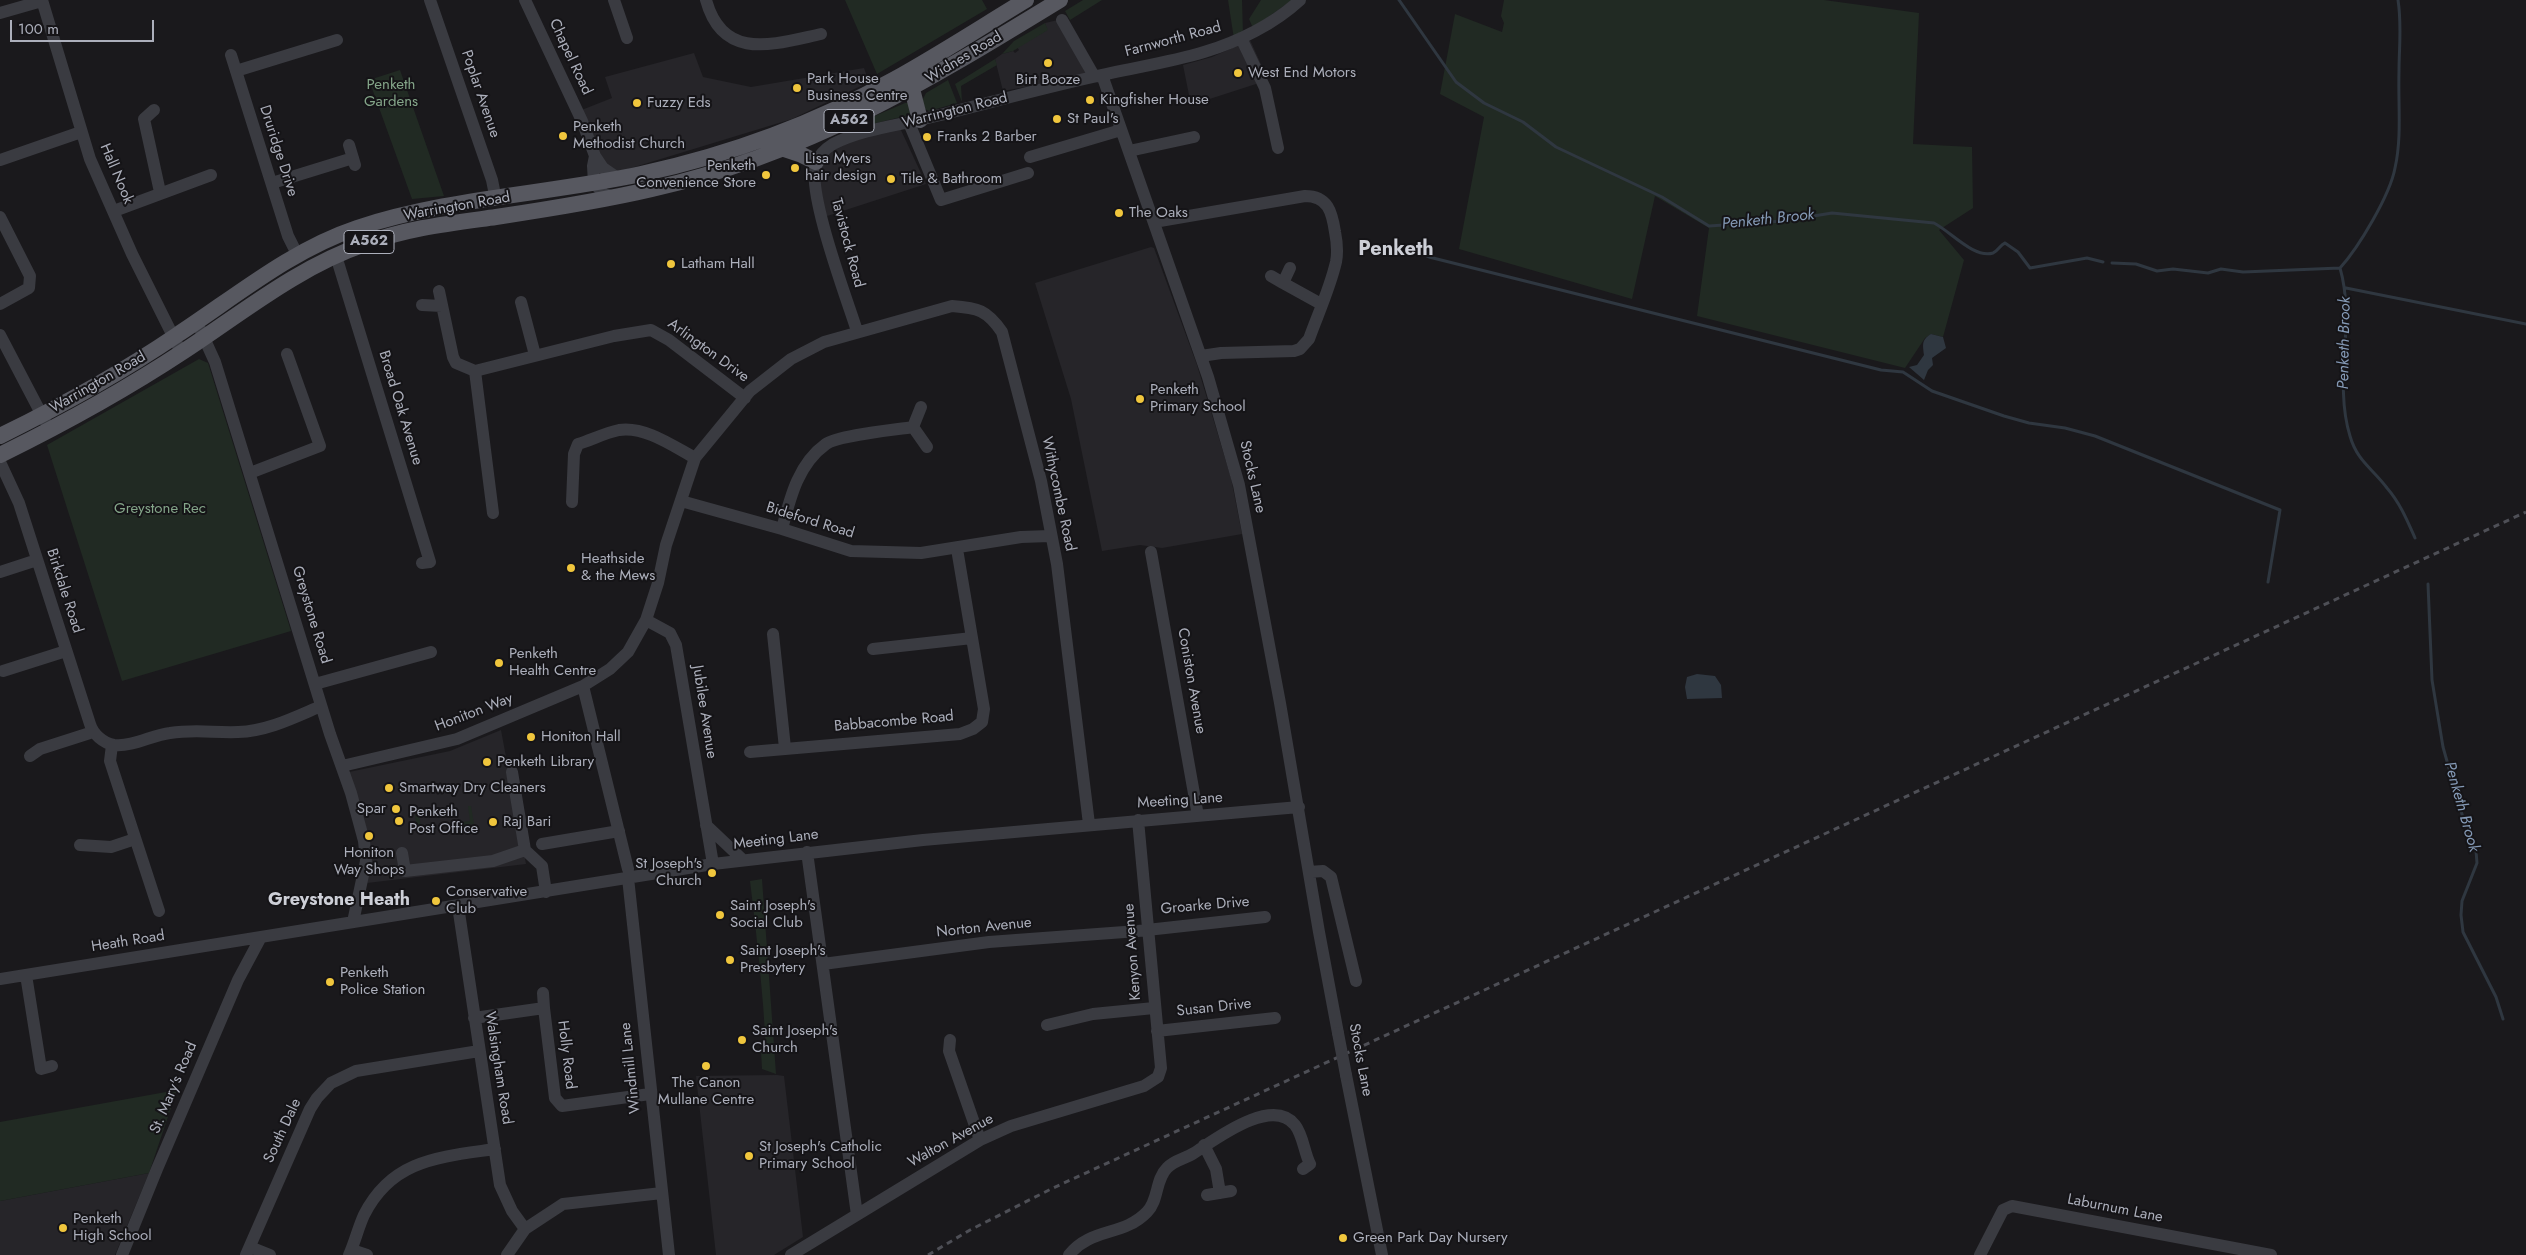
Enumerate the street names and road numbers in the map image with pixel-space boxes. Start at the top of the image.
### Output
street label: Chapel Road [545,16,595,98]
street label: Farnworth Road [1123,19,1223,61]
street label: Widnes Road [923,28,1005,88]
street label: Poplar Avenue [457,48,503,140]
street label: Warrington Road [901,89,1009,133]
street label: Druridge Drive [255,103,301,199]
road number: A562 [824,110,874,132]
street label: Hall Nook [95,141,137,207]
street label: Warrington Road [402,189,512,225]
street label: Tavistock Road [826,196,868,290]
road number: A562 [344,230,394,253]
street label: Arlington Drive [664,315,752,387]
street label: Warrington Road [47,348,149,418]
street label: Broad Oak Avenue [374,349,426,467]
street label: Withycombe Road [1037,435,1079,553]
street label: Stocks Lane [1235,439,1269,515]
street label: Bideford Road [764,499,856,543]
street label: Birkdale Road [42,546,86,636]
street label: Greystone Road [288,564,334,666]
street label: Coniston Avenue [1173,627,1209,735]
street label: Jubilee Avenue [688,664,720,760]
street label: Honiton Way [433,690,515,736]
street label: Babbacombe Road [833,708,955,736]
street label: Meeting Lane [1137,789,1223,813]
street label: Meeting Lane [732,826,820,854]
street label: Groarke Drive [1160,893,1250,919]
street label: Kenyon Avenue [1121,903,1145,1001]
street label: Norton Avenue [935,914,1033,942]
street label: Heath Road [90,927,166,957]
street label: Susan Drive [1176,995,1252,1021]
street label: Walsingham Road [480,1010,516,1126]
street label: Holly Road [553,1020,579,1090]
street label: Windmill Lane [617,1021,645,1115]
street label: Stocks Lane [1344,1022,1376,1098]
street label: St. Mary's Road [147,1039,201,1137]
street label: South Dale [260,1096,306,1166]
street label: Walton Avenue [905,1110,997,1172]
street label: Laburnum Lane [2066,1191,2164,1227]

